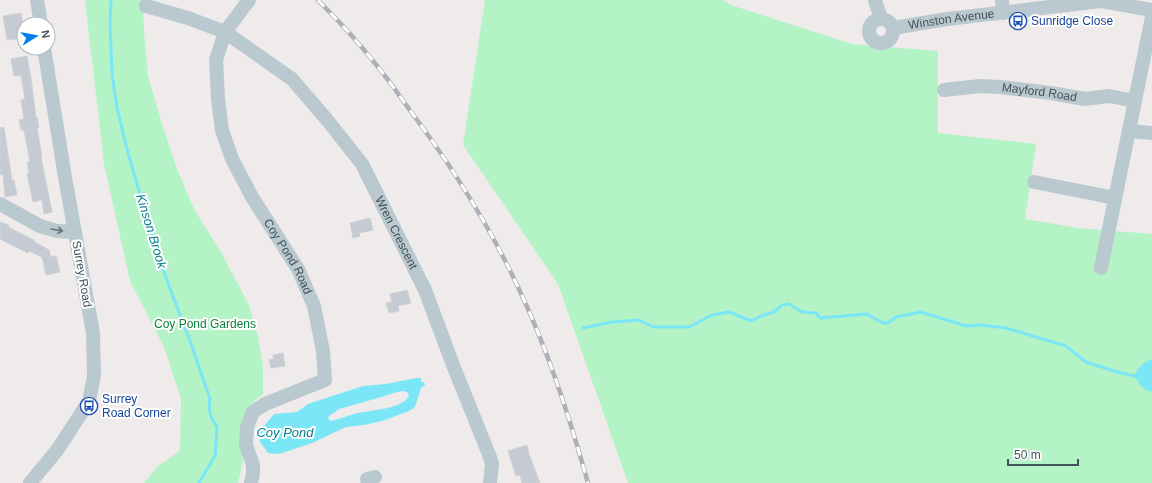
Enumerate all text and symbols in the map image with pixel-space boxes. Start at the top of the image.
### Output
street label: Winston Avenue [907,6,995,32]
bus stop icon: Sunridge Close [1008,11,1028,31]
place label: Sunridge Close [1031,14,1113,28]
north arrow [16,16,56,56]
text: N [39,29,52,39]
street label: Mayford Road [1001,80,1078,104]
water label: Kinson Brook [133,192,170,272]
street label: Wren Crescent [372,194,421,272]
street label: Coy Pond Road [261,216,315,296]
one-way arrow [51,226,64,234]
street label: Surrey Road [69,240,95,308]
park label: Coy Pond Gardens [154,317,256,331]
place label: Surrey Road Corner [102,392,171,420]
bus stop icon: Surrey Road Corner [79,396,99,416]
water label: Coy Pond [256,425,314,440]
scale bar [1008,441,1078,467]
text: 50 m [1014,448,1041,462]

